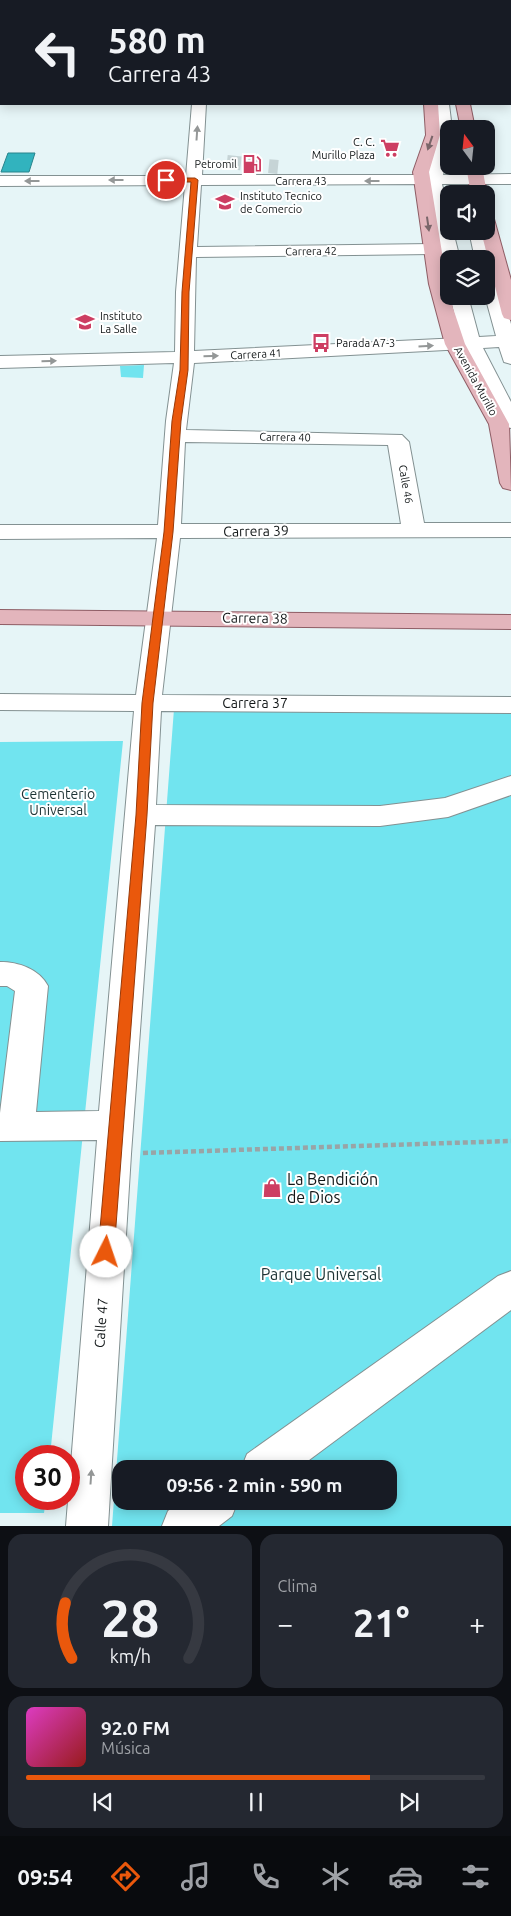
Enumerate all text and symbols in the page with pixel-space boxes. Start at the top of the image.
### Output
icon: left [25,20,90,85]
text: 580 m [108,20,206,60]
text: Carrera 43 [108,61,211,86]
north arrow [440,120,495,175]
map controls [440,120,495,305]
one-way arrow [193,125,201,141]
place label: C. C. Murillo Plaza [312,136,375,161]
one-way arrow [426,136,434,151]
supermarket icon: C. C. Murillo Plaza [379,137,401,159]
fuel station icon: Petromil [241,153,263,175]
place label: Petromil [195,158,237,170]
pin [145,159,187,201]
icon: arrive [152,166,180,194]
street label: Carrera 43 [275,175,327,187]
one-way arrow [108,176,124,184]
one-way arrow [24,177,40,185]
one-way arrow [364,177,380,185]
button: sound [440,185,495,240]
place label: Instituto Tecnico de Comercio [240,190,322,215]
school or university icon: Instituto Tecnico de Comercio [214,191,236,213]
one-way arrow [424,216,432,232]
street label: Carrera 42 [285,245,337,257]
button: layers [440,250,495,305]
place label: Instituto La Salle [100,310,142,335]
school or university icon: Instituto La Salle [74,311,96,333]
bus stop icon: Parada A7-3 [310,332,332,354]
place label: Parada A7-3 [336,337,395,349]
one-way arrow [418,341,434,349]
street label: Avenida Murillo [452,344,500,418]
street label: Carrera 41 [230,347,282,361]
one-way arrow [203,352,219,360]
one-way arrow [41,356,57,364]
street label: Carrera 40 [259,431,311,443]
street label: Calle 46 [397,464,415,504]
street label: Carrera 39 [223,522,289,540]
street label: Carrera 38 [222,609,288,627]
street label: Carrera 37 [222,695,288,711]
park label: Cementerio Universal [21,786,95,818]
place label: La Bendición de Dios [287,1170,378,1206]
shop icon: La Bendición de Dios [261,1177,283,1199]
position arrow [79,1225,131,1277]
park label: Parque Universal [261,1265,381,1283]
street label: Calle 47 [91,1298,111,1348]
speed limit sign: 30 [15,1445,80,1510]
one-way arrow [87,1469,95,1485]
text: 09:56 · 2 min · 590 m [167,1474,342,1496]
text: Clima [278,1577,317,1595]
text: 28 [100,1589,159,1647]
text: 21° [353,1602,409,1644]
text: − [278,1608,293,1639]
text: + [469,1608,485,1639]
text: km/h [109,1646,150,1666]
text: 92.0 FM [101,1717,170,1739]
text: Música [101,1739,151,1757]
icon: previous [89,1788,117,1816]
icon: pause [242,1788,270,1816]
icon: next [395,1788,423,1816]
icon: directions [108,1859,143,1894]
icon: music [178,1859,213,1894]
icon: phone [248,1859,283,1894]
icon: climate [318,1859,353,1894]
icon: car [388,1859,423,1894]
icon: filters [458,1859,493,1894]
text: 09:54 [18,1864,73,1889]

